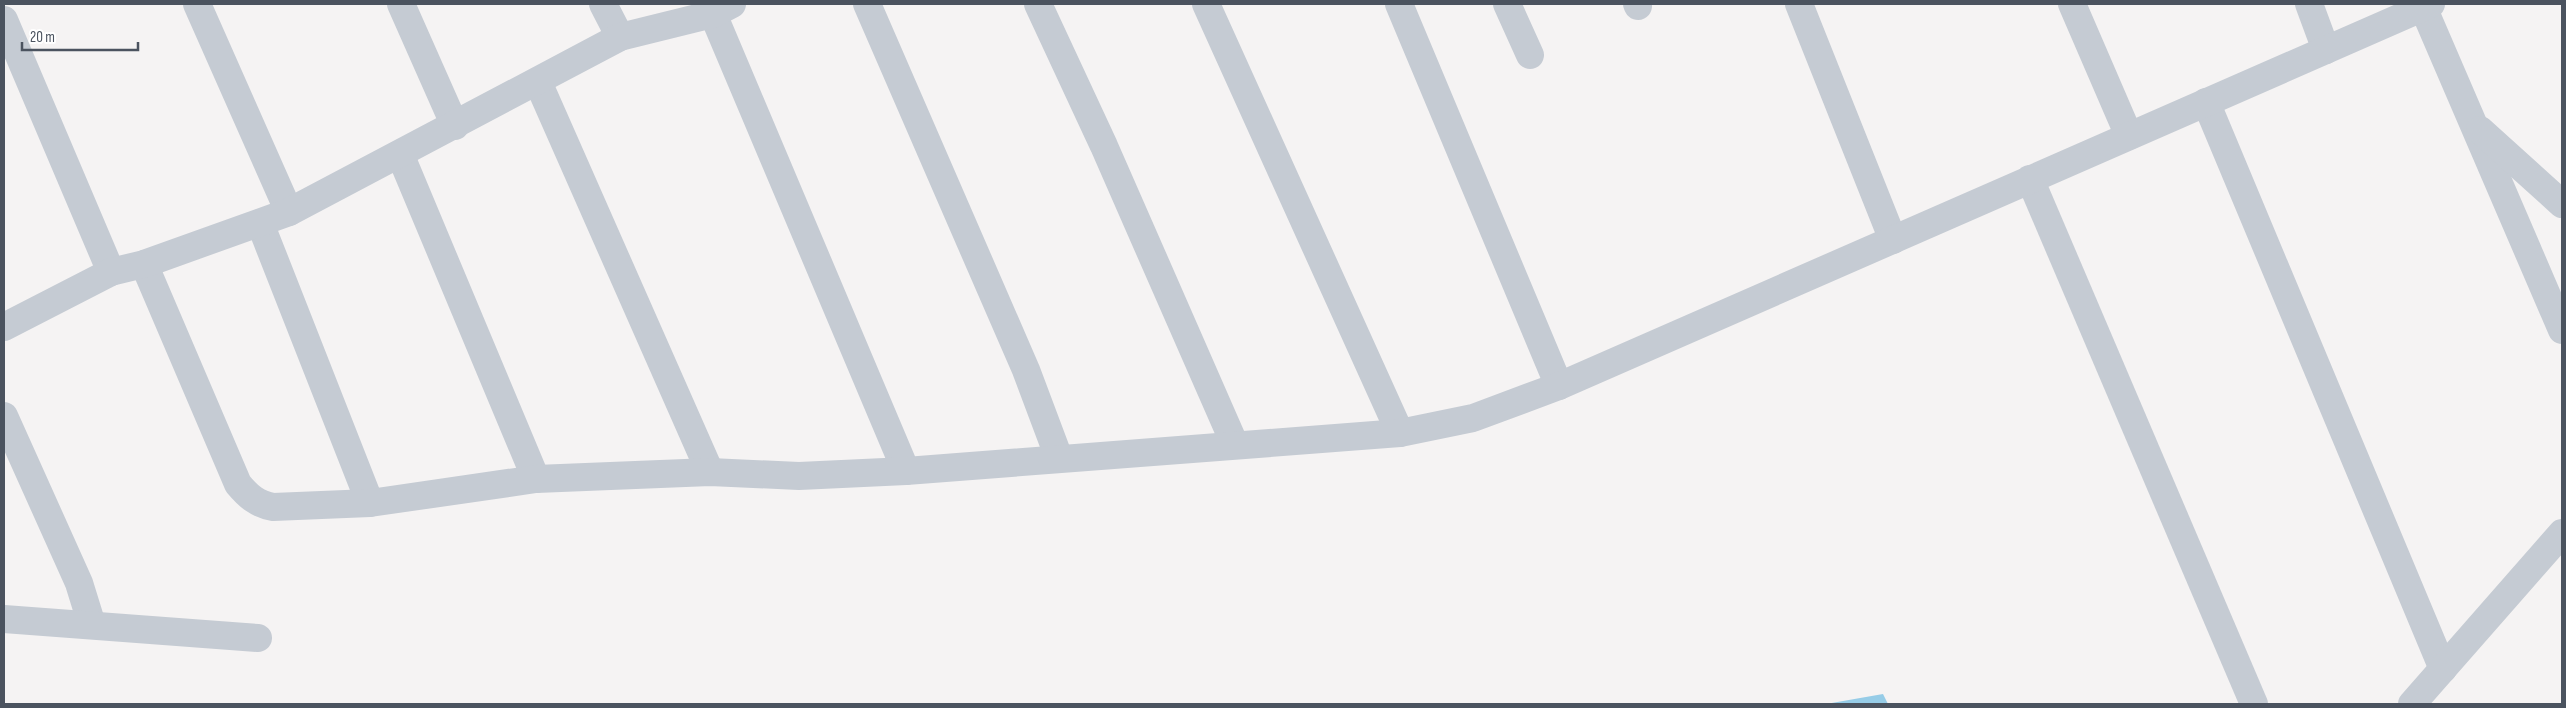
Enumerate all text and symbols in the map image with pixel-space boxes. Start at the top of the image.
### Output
scale bar [22,20,139,52]
text: 20 m [30,28,55,47]

